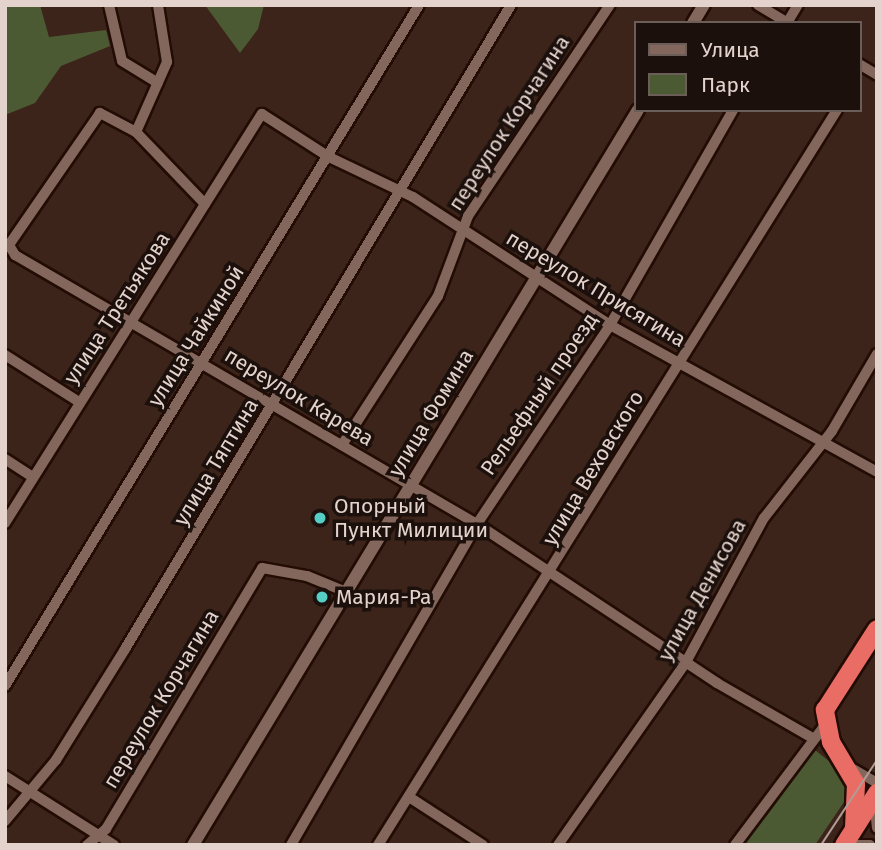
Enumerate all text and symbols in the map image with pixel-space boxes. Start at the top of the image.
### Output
legend [634,21,861,112]
street label: переулок Корчагина [443,31,575,215]
text: Улица [701,37,760,63]
text: Парк [701,72,750,98]
street label: переулок Присягина [502,225,690,353]
street label: улица Третьякова [58,227,176,389]
street label: улица Чайкиной [142,261,250,411]
street label: Рельефный проезд [475,308,603,480]
street label: переулок Карева [220,343,378,451]
street label: улица Фомина [383,345,479,481]
street label: улица Веховского [537,386,649,550]
street label: улица Тяптина [168,394,264,530]
place label: Опорный Пункт Милиции [334,493,488,543]
marker: Опорный Пункт Милиции [312,510,328,526]
street label: улица Денисова [653,515,751,665]
place label: Мария-Ра [336,584,431,610]
marker: Мария-Ра [314,589,330,605]
street label: переулок Корчагина [98,605,224,793]

